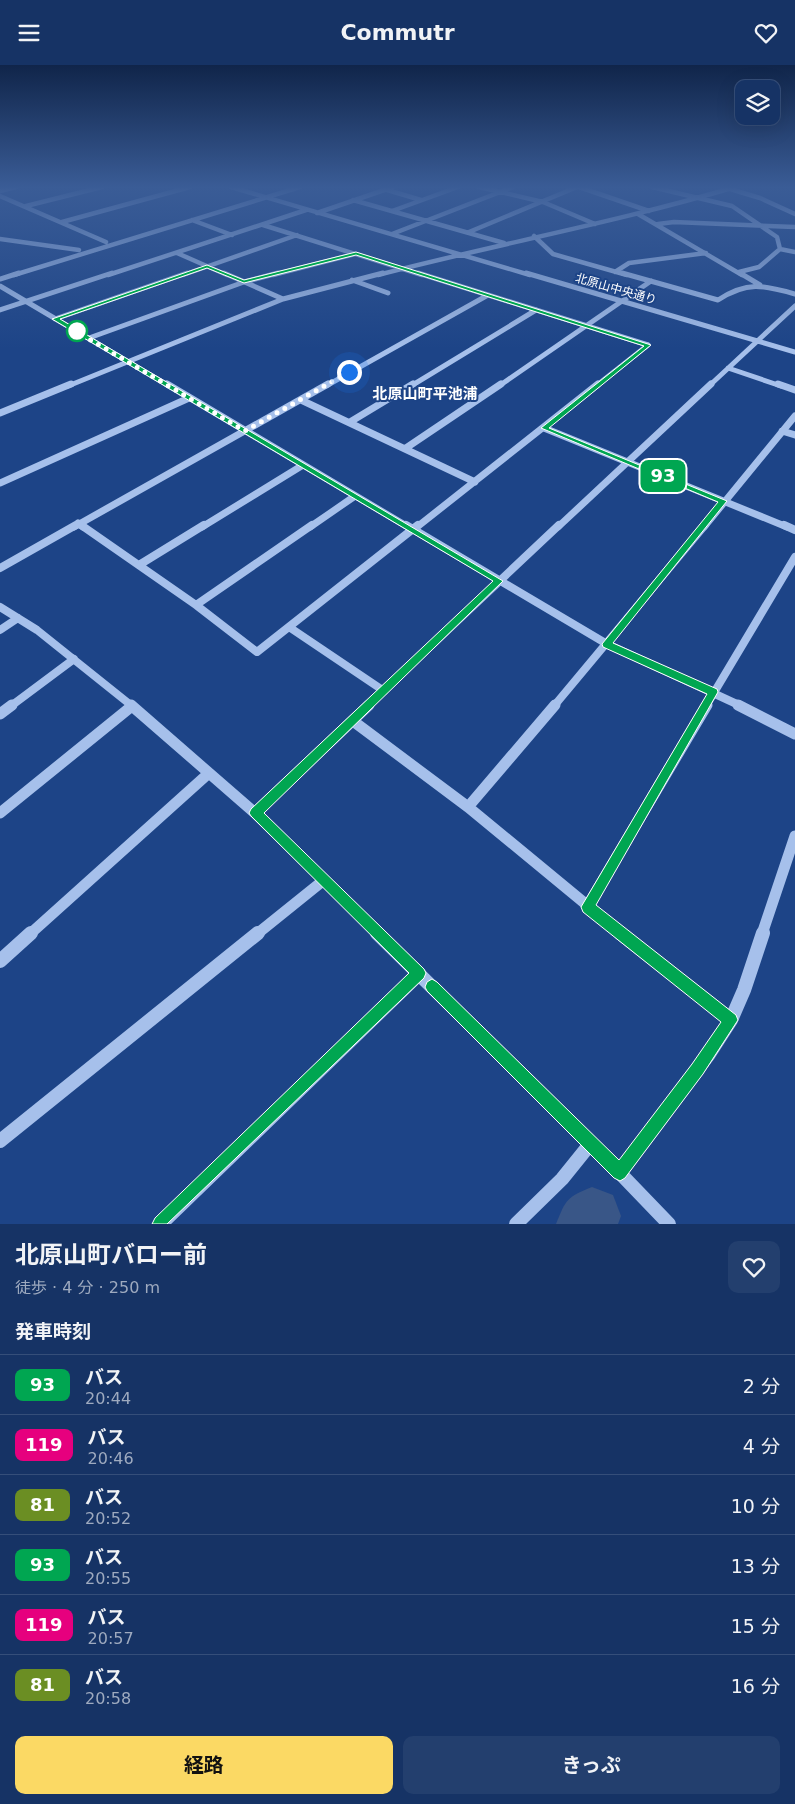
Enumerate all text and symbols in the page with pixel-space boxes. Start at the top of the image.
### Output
icon: menu [15,19,43,47]
icon: heart [752,19,780,47]
text: Commutr [340,20,455,45]
map controls [735,80,780,125]
button: layers [735,80,780,125]
street label: 北原山中央通り [574,271,658,307]
unlabelled marker [66,320,88,342]
your location [337,360,362,385]
district label: 北原山町平池浦 [372,385,478,403]
line badge: 93 [640,460,686,492]
text: 93 [650,465,676,486]
text: 北原山町バロー前 [15,1241,207,1269]
button: heart [728,1241,780,1293]
text: 徒歩 · 4 分 · 250 m [15,1278,160,1297]
text: 発車時刻 [15,1320,91,1342]
text: バス [85,1366,123,1388]
text: 93 [30,1374,55,1395]
text: 2 分 [743,1375,780,1397]
text: 20:44 [85,1389,131,1408]
text: バス [88,1426,126,1448]
text: 119 [25,1434,63,1455]
text: 4 分 [743,1435,780,1457]
text: 20:46 [88,1449,134,1468]
text: バス [85,1486,123,1508]
text: 81 [30,1494,55,1515]
text: 10 分 [731,1495,780,1517]
text: 20:52 [85,1509,131,1528]
text: バス [85,1546,123,1568]
text: 93 [30,1554,55,1575]
text: 13 分 [731,1555,780,1577]
text: 20:55 [85,1569,131,1588]
text: バス [88,1606,126,1628]
text: 119 [25,1614,63,1635]
text: 15 分 [731,1615,780,1637]
text: 20:57 [88,1629,134,1648]
text: バス [85,1666,123,1688]
text: 81 [30,1674,55,1695]
text: 16 分 [731,1675,780,1697]
text: 20:58 [85,1689,131,1708]
button: 経路 [15,1736,393,1794]
button: きっぷ [403,1736,780,1794]

